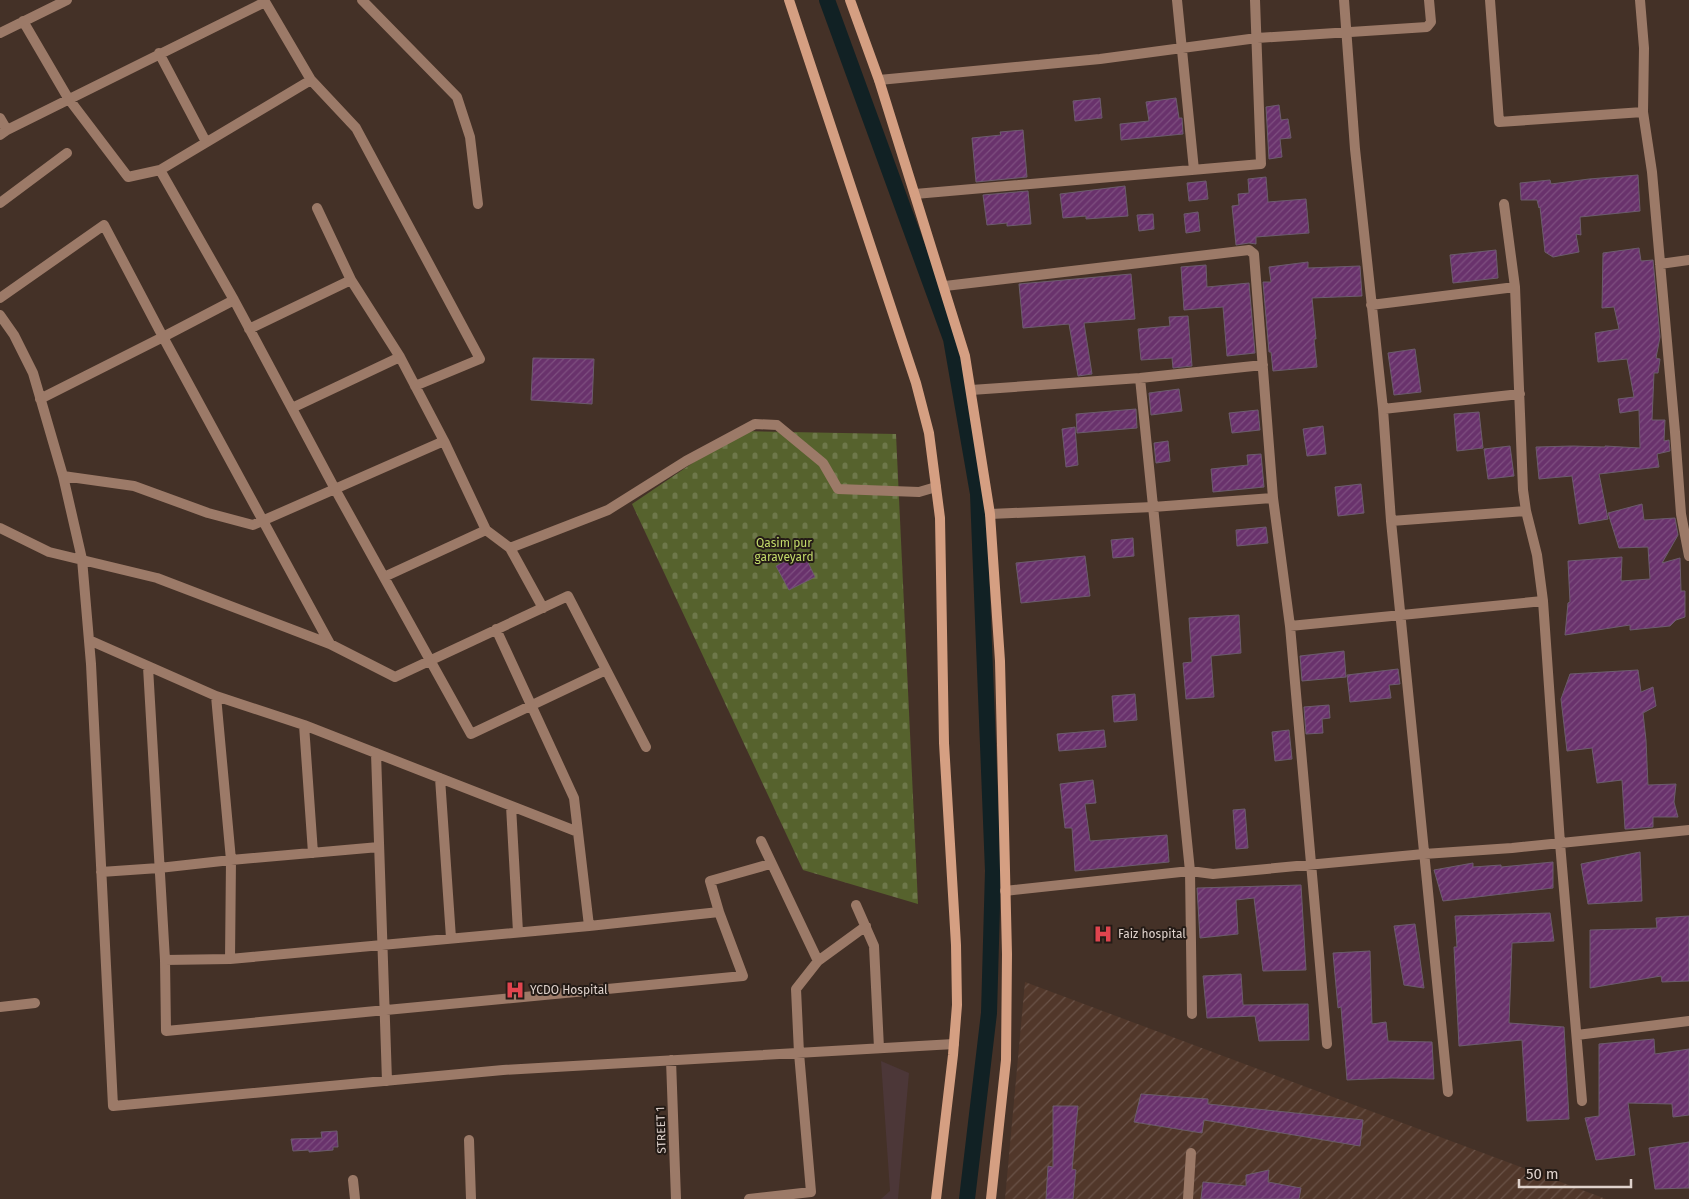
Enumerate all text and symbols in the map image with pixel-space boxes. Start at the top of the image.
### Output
park label: Qasim pur garaveyard [754,536,814,564]
hospital icon: Faiz hospital [1092,923,1114,945]
place label: Faiz hospital [1118,927,1186,941]
hospital icon: YCDO Hospital [504,979,526,1001]
place label: YCDO Hospital [530,983,608,997]
street label: STREET 1 [653,1106,669,1154]
scale bar [1519,1156,1632,1188]
text: 50 m [1526,1165,1559,1183]

